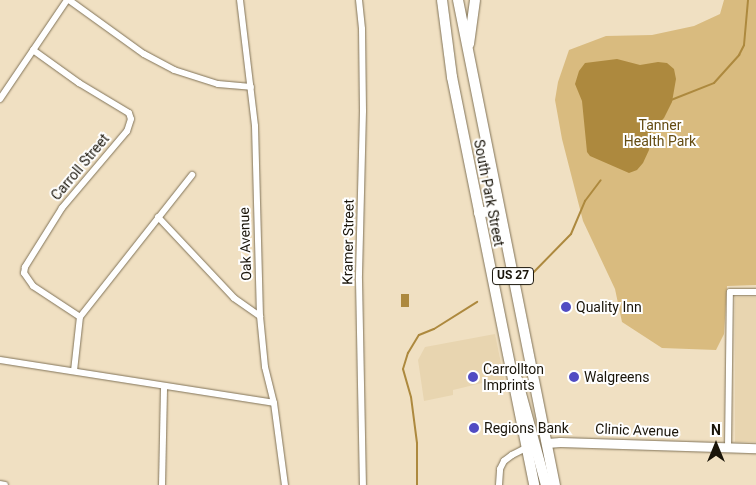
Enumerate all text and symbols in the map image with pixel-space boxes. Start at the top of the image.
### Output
park label: Tanner Health Park [624,117,696,150]
street label: Carroll Street [47,130,113,204]
street label: South Park Street [470,138,508,248]
street label: Kramer Street [339,199,357,285]
street label: Oak Avenue [235,207,255,281]
road number: US 27 [492,266,534,286]
place label: Quality Inn [576,299,642,315]
marker: Quality Inn [560,301,572,313]
place label: Carrollton Imprints [483,361,544,394]
place label: Walgreens [584,369,649,385]
marker: Carrollton Imprints [467,371,479,383]
marker: Walgreens [568,371,580,383]
place label: Regions Bank [484,420,569,436]
street label: Clinic Avenue [595,420,679,440]
north arrow [691,420,741,470]
marker: Regions Bank [468,422,480,434]
text: N [711,422,721,438]

